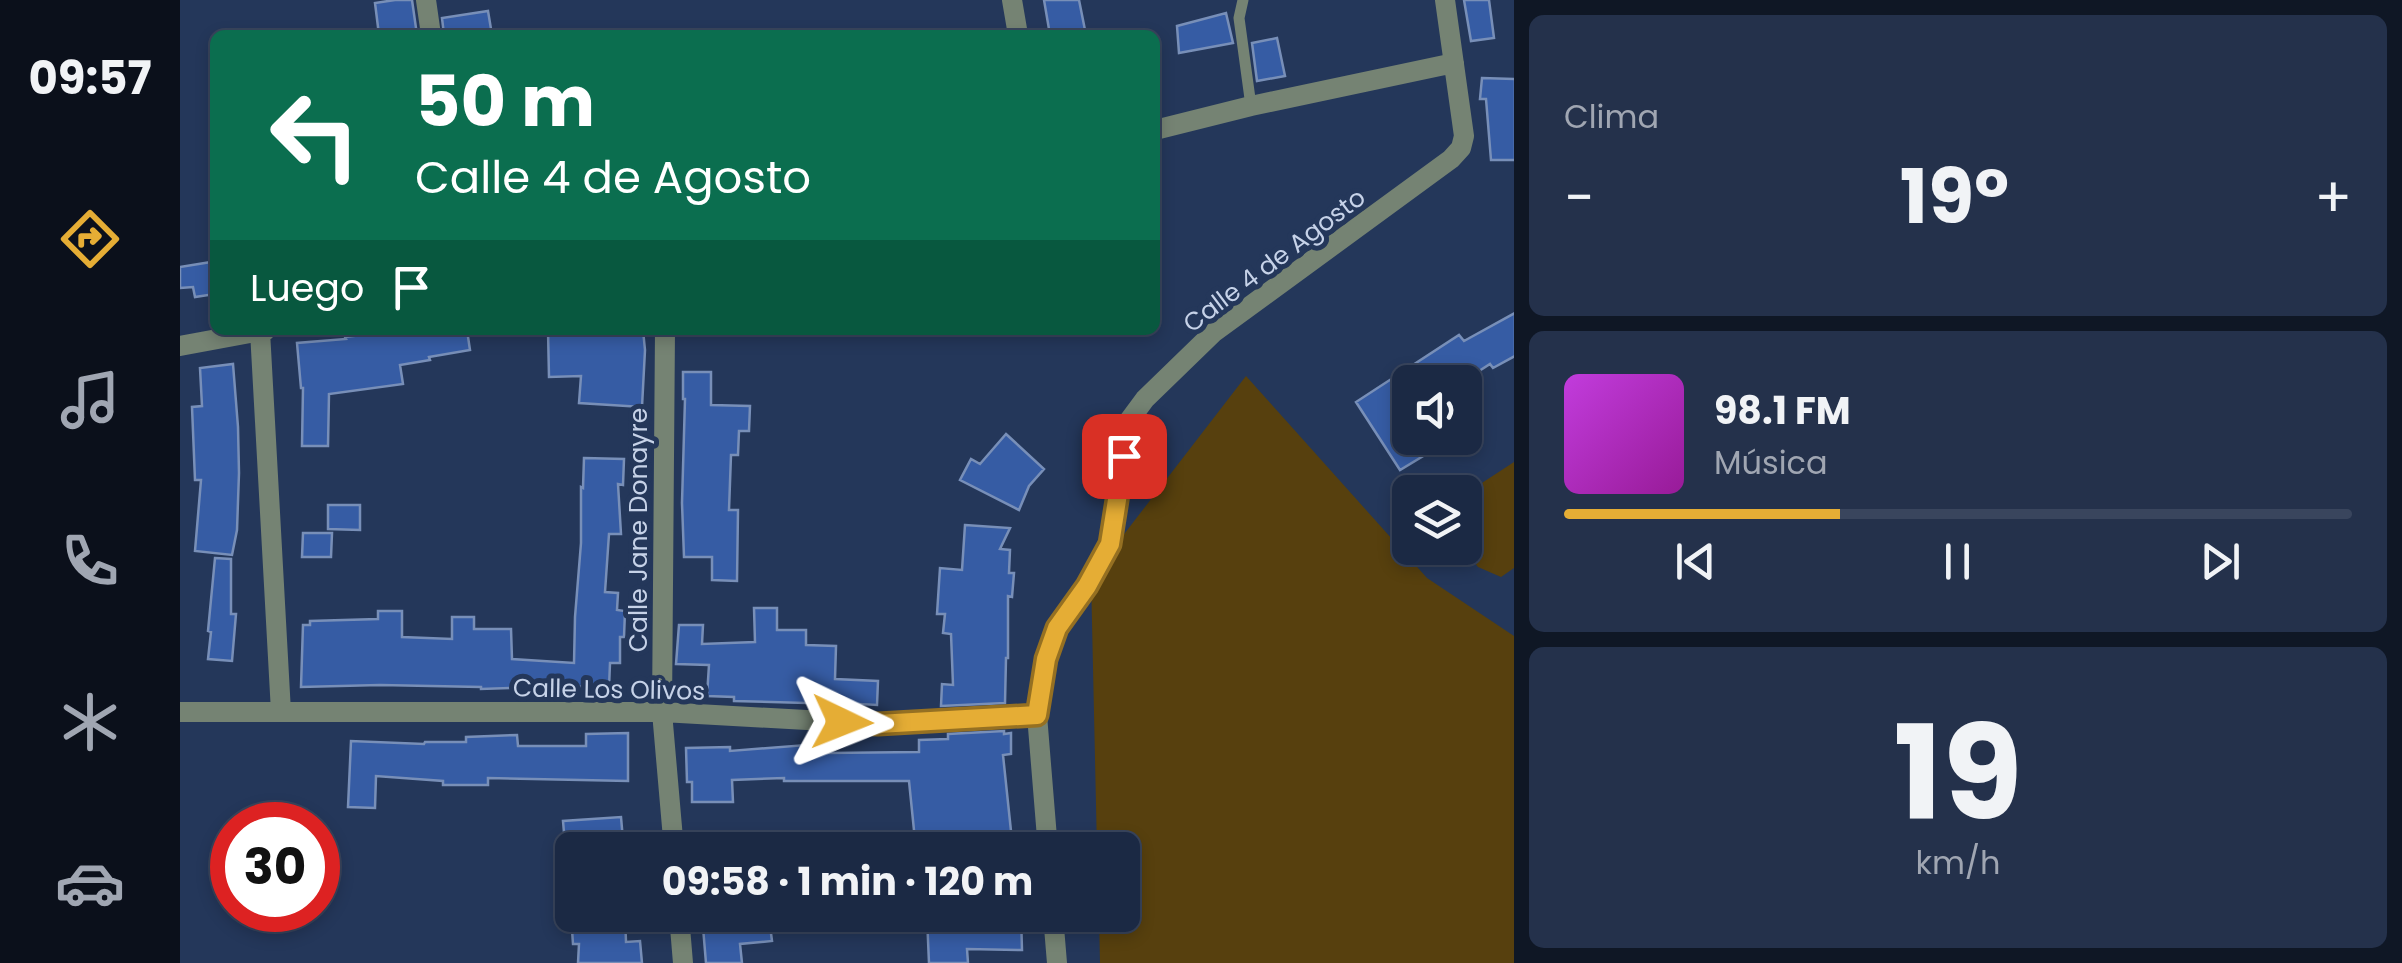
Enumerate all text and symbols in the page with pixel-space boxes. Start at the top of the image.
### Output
text: 09:57 [28,47,152,110]
text: 50 m [415,52,595,151]
icon: left [250,70,380,200]
text: Clima [1564,94,1659,139]
text: 19° [1900,144,2009,249]
text: Calle 4 de Agosto [415,146,811,209]
text: − [1564,159,1594,236]
text: + [2314,159,2352,236]
street label: Calle 4 de Agosto [1176,180,1373,341]
icon: directions [55,204,125,274]
icon: arrive [384,260,439,315]
text: Luego [250,261,364,314]
icon: music [55,365,125,435]
map controls [1392,365,1482,565]
button: sound [1392,365,1482,455]
text: 98.1 FM [1714,384,1851,437]
street label: Calle Jane Donayre [621,408,656,652]
pin [1082,414,1167,499]
icon: arrive [1097,429,1152,484]
text: Música [1714,440,1828,485]
button: layers [1392,475,1482,565]
icon: phone [55,526,125,596]
icon: previous [1668,534,1723,589]
icon: pause [1930,534,1985,589]
icon: next [2193,534,2248,589]
street label: Calle Los Olivos [513,670,705,709]
position arrow [790,670,894,774]
text: 19 [1894,682,2022,865]
icon: climate [55,687,125,757]
speed limit sign: 30 [210,802,340,932]
text: km/h [1915,840,2001,885]
icon: car [55,848,125,918]
text: 09:58 · 1 min · 120 m [662,855,1033,908]

